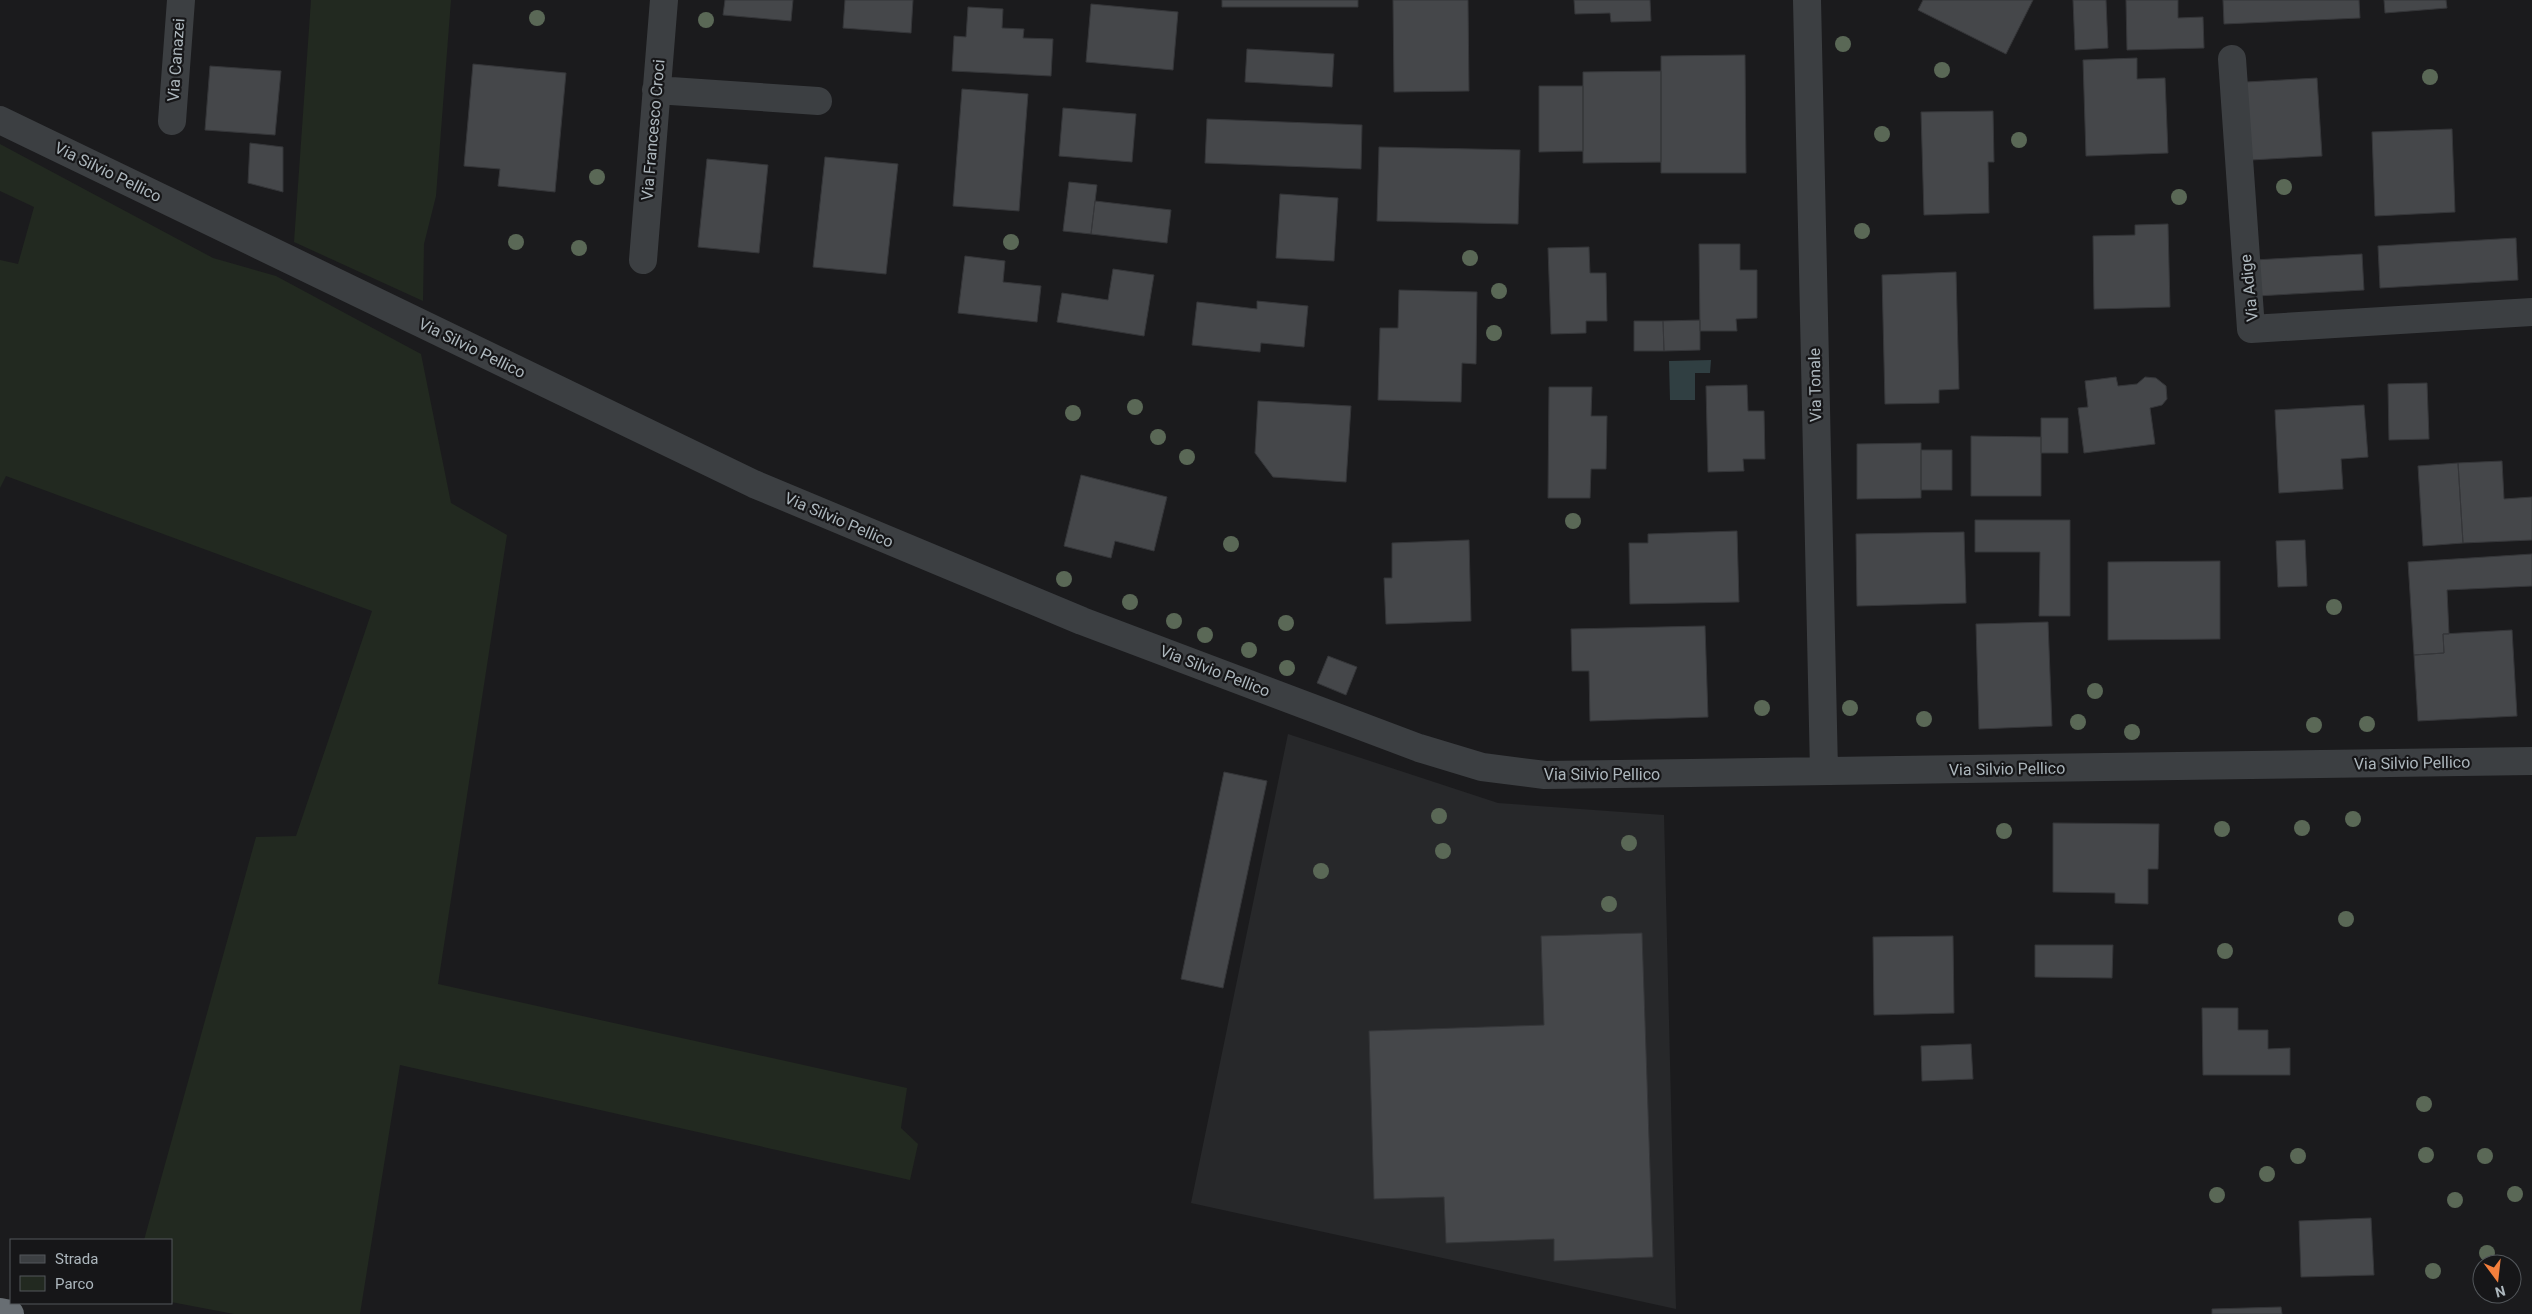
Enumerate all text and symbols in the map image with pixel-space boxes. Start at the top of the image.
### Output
street label: Via Canazei [164,18,188,102]
street label: Via Francesco Croci [637,59,669,201]
street label: Via Silvio Pellico [52,138,164,206]
street label: Via Adige [2236,253,2262,323]
street label: Via Silvio Pellico [416,314,528,382]
street label: Via Tonale [1805,348,1825,422]
street label: Via Silvio Pellico [782,489,896,551]
street label: Via Silvio Pellico [1157,641,1273,701]
street label: Via Silvio Pellico [2354,752,2470,774]
street label: Via Silvio Pellico [1949,758,2065,780]
street label: Via Silvio Pellico [1544,765,1660,784]
legend [10,1239,172,1304]
text: Strada [55,1250,98,1268]
north arrow [2472,1254,2522,1304]
text: Parco [55,1275,94,1293]
text: N [2494,1283,2507,1301]

